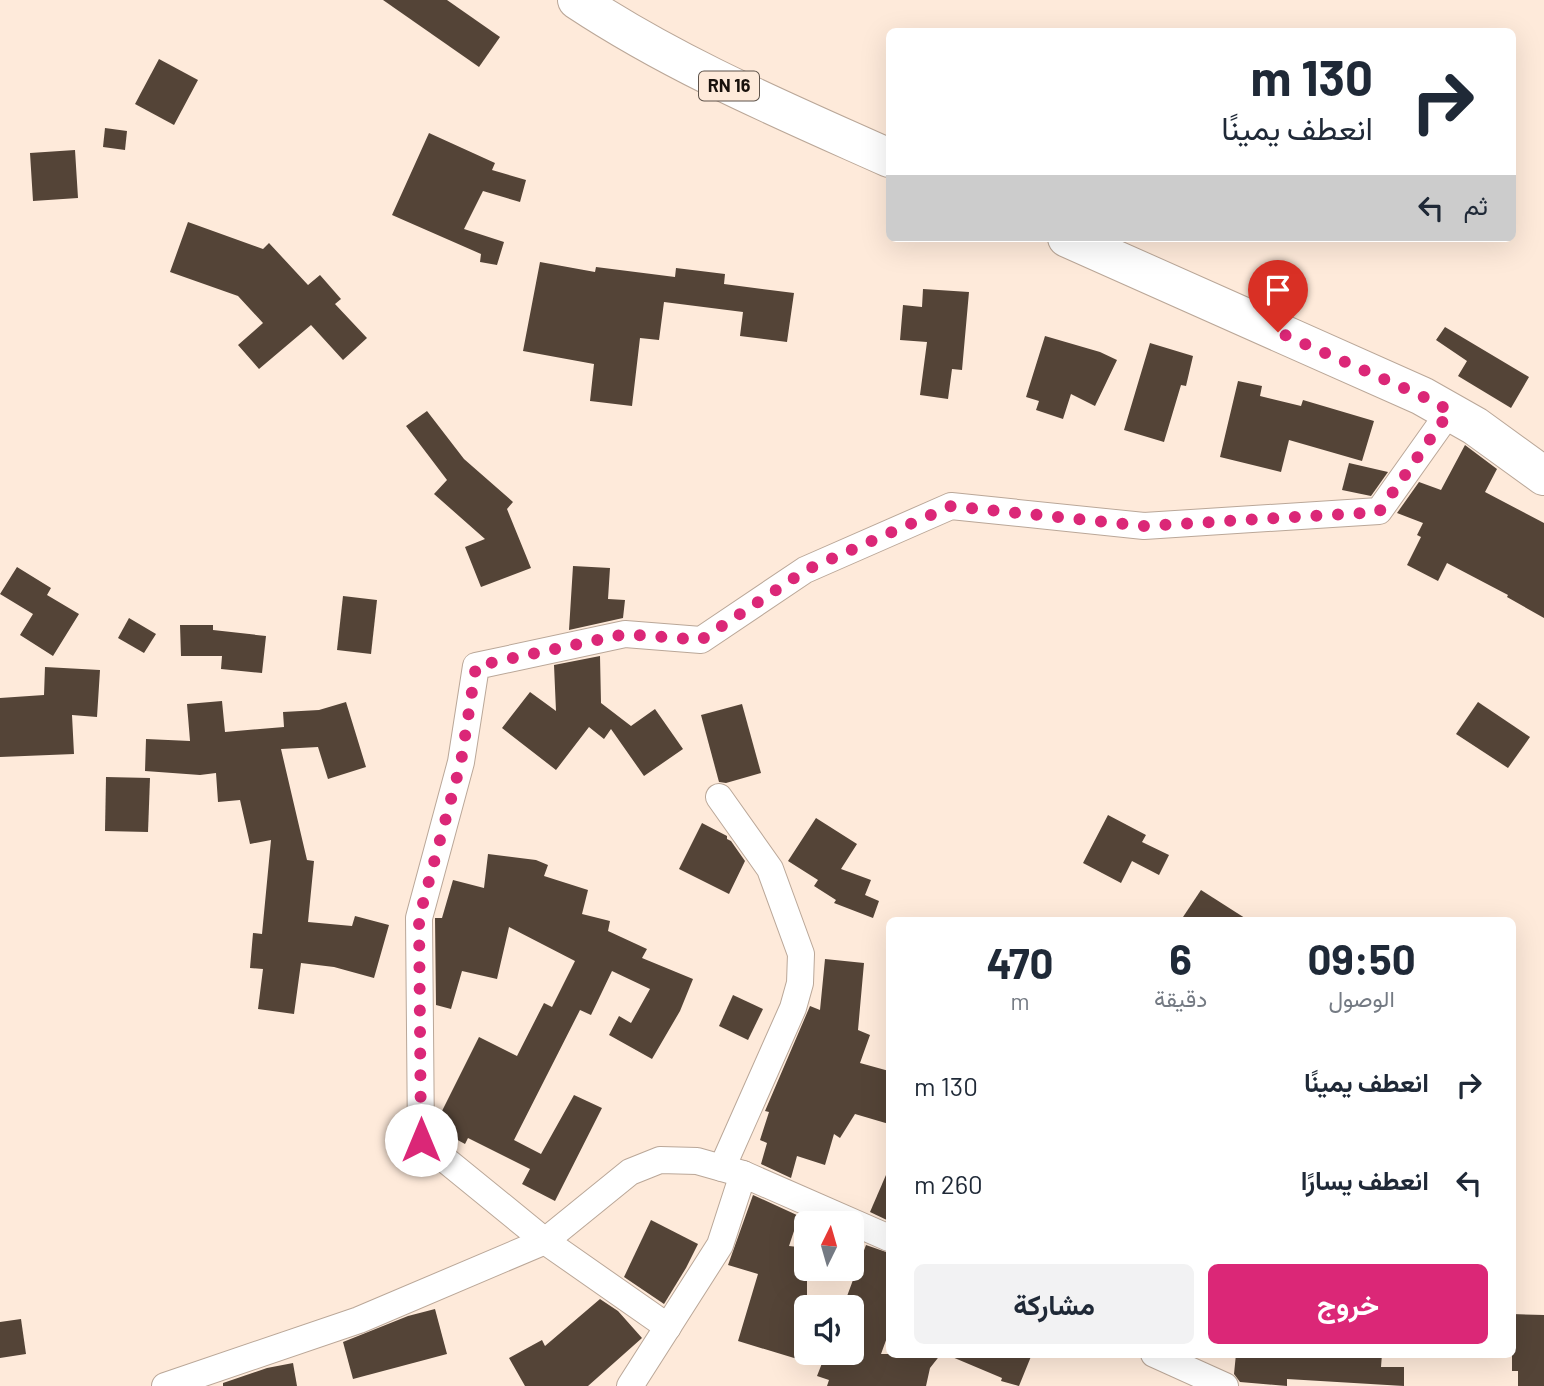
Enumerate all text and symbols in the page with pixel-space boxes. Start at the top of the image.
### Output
text: 130 m [1251,47,1373,106]
icon: right [1397,56,1488,147]
road number: RN 16 [699,72,759,100]
text: انعطف يمينًا [1221,108,1373,146]
icon: left [1412,189,1450,227]
text: ثم [1464,189,1488,220]
pin [1248,260,1308,332]
icon: arrive [1259,271,1297,309]
text: 6 [1169,933,1192,983]
text: 09:50 [1308,933,1416,983]
text: 470 [986,937,1054,987]
text: دقيقة [1154,984,1207,1012]
text: الوصول [1328,984,1395,1012]
text: m [1010,987,1030,1015]
text: انعطف يمينًا [1304,1066,1429,1097]
icon: right [1450,1066,1488,1104]
text: 130 m [914,1070,978,1101]
position arrow [384,1103,458,1177]
text: انعطف يسارًا [1301,1164,1429,1195]
icon: left [1450,1164,1488,1202]
text: 260 m [914,1168,983,1199]
north arrow [794,1211,864,1281]
map controls [794,1211,864,1365]
button: مشاركة [914,1264,1194,1344]
button: خروج [1208,1264,1488,1344]
button: sound [794,1295,864,1365]

